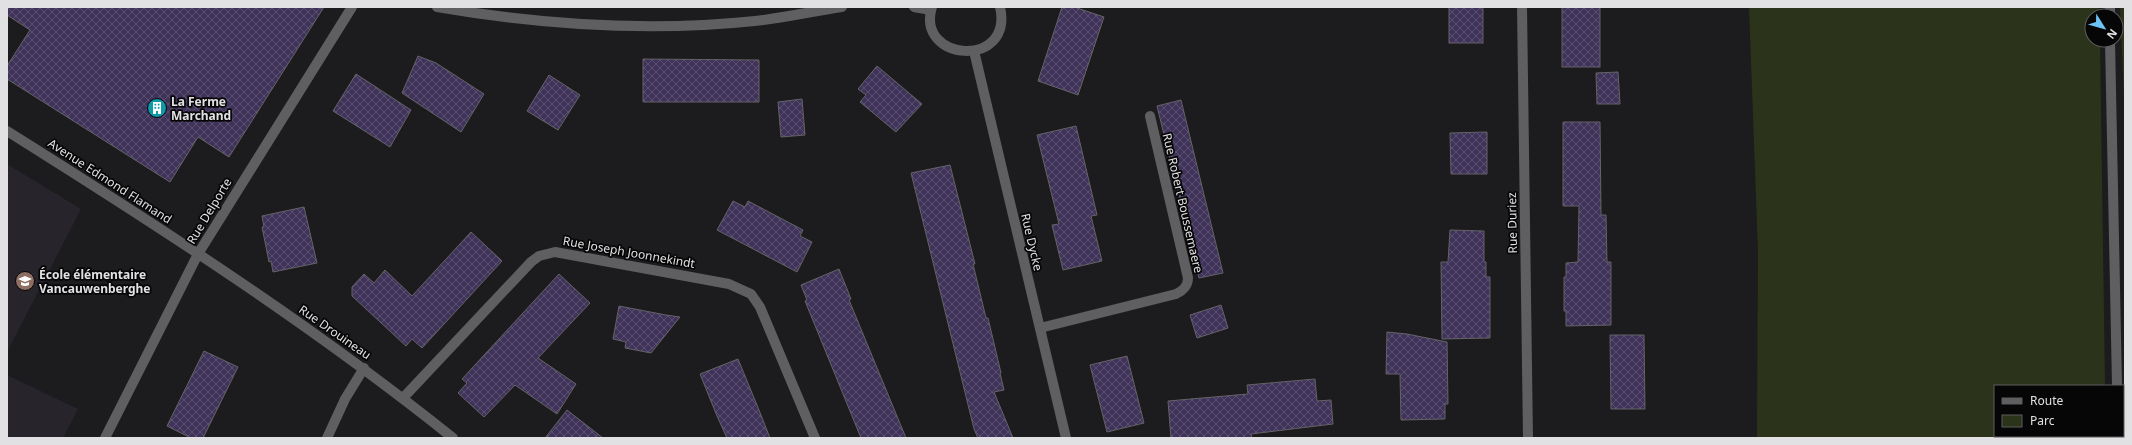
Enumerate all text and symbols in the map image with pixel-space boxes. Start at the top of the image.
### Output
north arrow [2084,8,2124,48]
text: N [2104,26,2121,42]
place label: La Ferme Marchand [171,93,231,124]
building icon: La Ferme Marchand [146,97,168,119]
street label: Rue Robert Boussemaere [1159,131,1207,275]
street label: Avenue Edmond Flamand [45,135,175,227]
street label: Rue Delporte [183,175,235,247]
street label: Rue Duriez [1503,192,1521,254]
street label: Rue Dycke [1017,212,1047,273]
street label: Rue Joseph Joonnekindt [562,232,697,272]
place label: École élémentaire Vancauwenberghe [39,266,151,297]
school or university icon: École élémentaire Vancauwenberghe [14,270,36,292]
street label: Rue Drouineau [296,301,374,363]
legend [1994,385,2124,437]
text: Route [2030,392,2063,409]
text: Parc [2030,412,2055,429]

